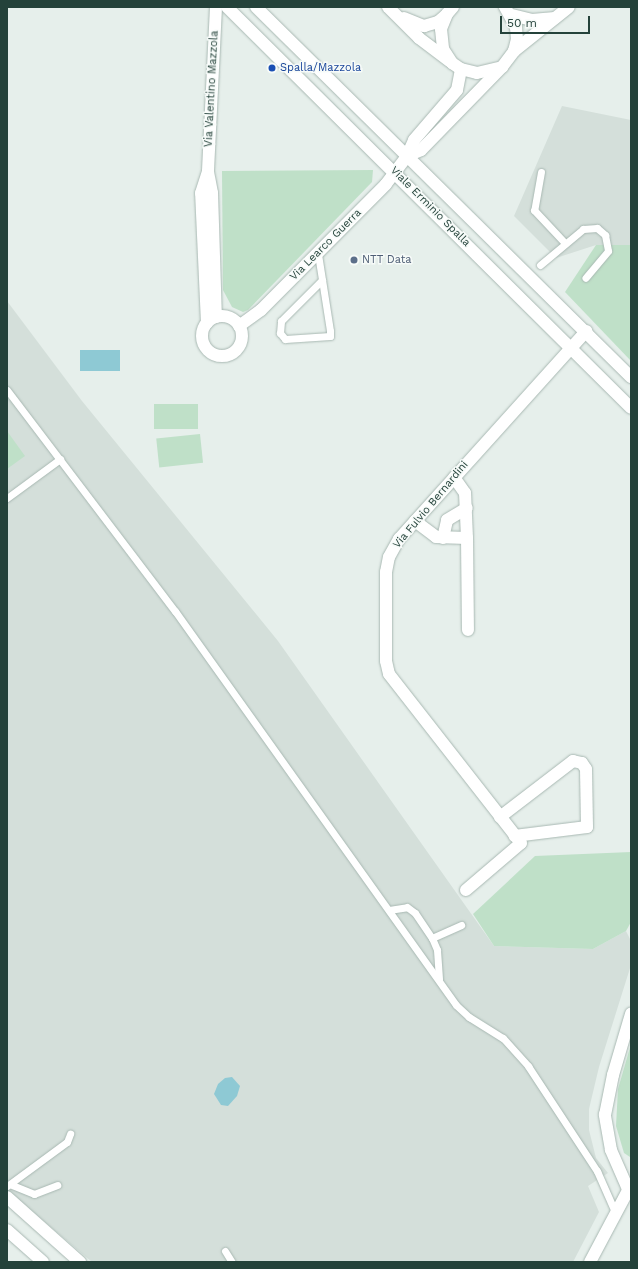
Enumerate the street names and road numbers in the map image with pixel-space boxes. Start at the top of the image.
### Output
street label: Via Valentino Mazzola [202,30,222,148]
street label: Viale Erminio Spalla [387,164,473,250]
street label: Via Learco Guerra [287,206,365,284]
street label: Via Fulvio Bernardini [391,459,471,551]

